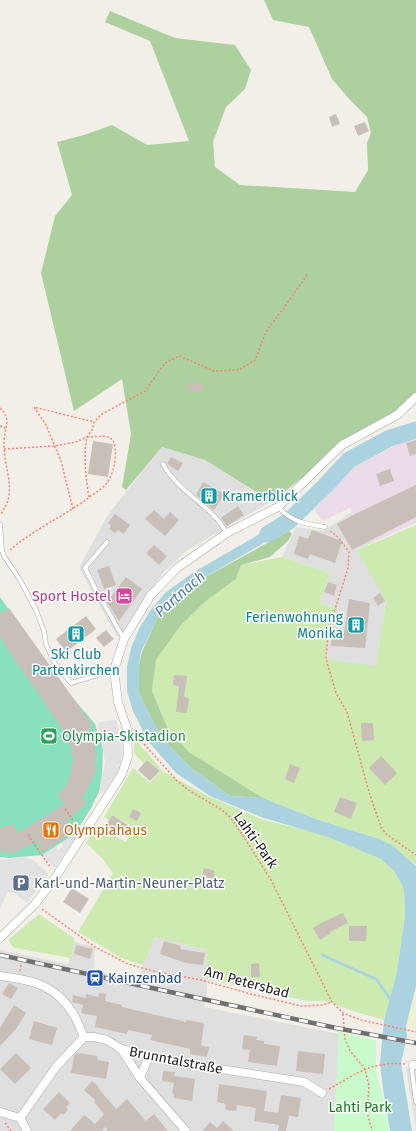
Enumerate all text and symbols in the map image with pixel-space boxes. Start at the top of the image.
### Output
building icon: Kramerblick [199,486,219,506]
place label: Kramerblick [222,488,299,505]
water label: Partnach [151,567,209,621]
hotel icon: Sport Hostel [114,586,134,606]
place label: Sport Hostel [32,588,111,605]
place label: Ferienwohnung Monika [246,609,344,642]
building icon: Ferienwohnung Monika [346,615,366,635]
building icon: Ski Club Partenkirchen [66,624,86,644]
place label: Ski Club Partenkirchen [32,646,120,679]
sports icon: Olympia-Skistadion [39,726,59,746]
place label: Olympia-Skistadion [62,728,186,745]
street label: Lahti-Park [230,809,282,872]
restaurant icon: Olympiahaus [41,820,61,840]
place label: Olympiahaus [64,822,147,839]
parking icon: Karl-und-Martin-Neuner-Platz [11,873,31,893]
place label: Karl-und-Martin-Neuner-Platz [34,875,224,892]
street label: Am Petersbad [202,963,291,1002]
station icon: Kainzenbad [85,968,105,988]
place label: Kainzenbad [108,970,182,987]
street label: Brunntalstraße [128,1043,224,1078]
park label: Lahti Park [329,1099,392,1116]

